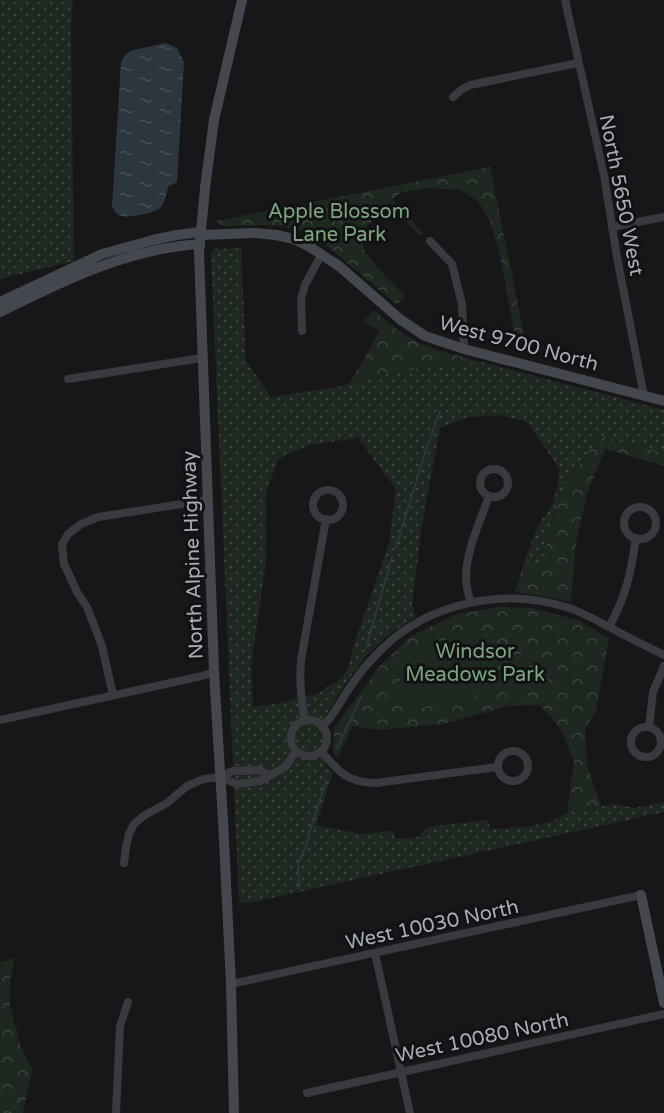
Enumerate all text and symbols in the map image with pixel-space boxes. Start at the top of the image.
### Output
street label: North 5650 West [594,112,648,278]
park label: Apple Blossom Lane Park [268,200,410,247]
street label: West 9700 North [436,311,601,377]
street label: North Alpine Highway [177,450,209,660]
park label: Windsor Meadows Park [405,640,545,687]
street label: West 10030 North [343,895,521,955]
street label: West 10080 North [393,1008,571,1068]

